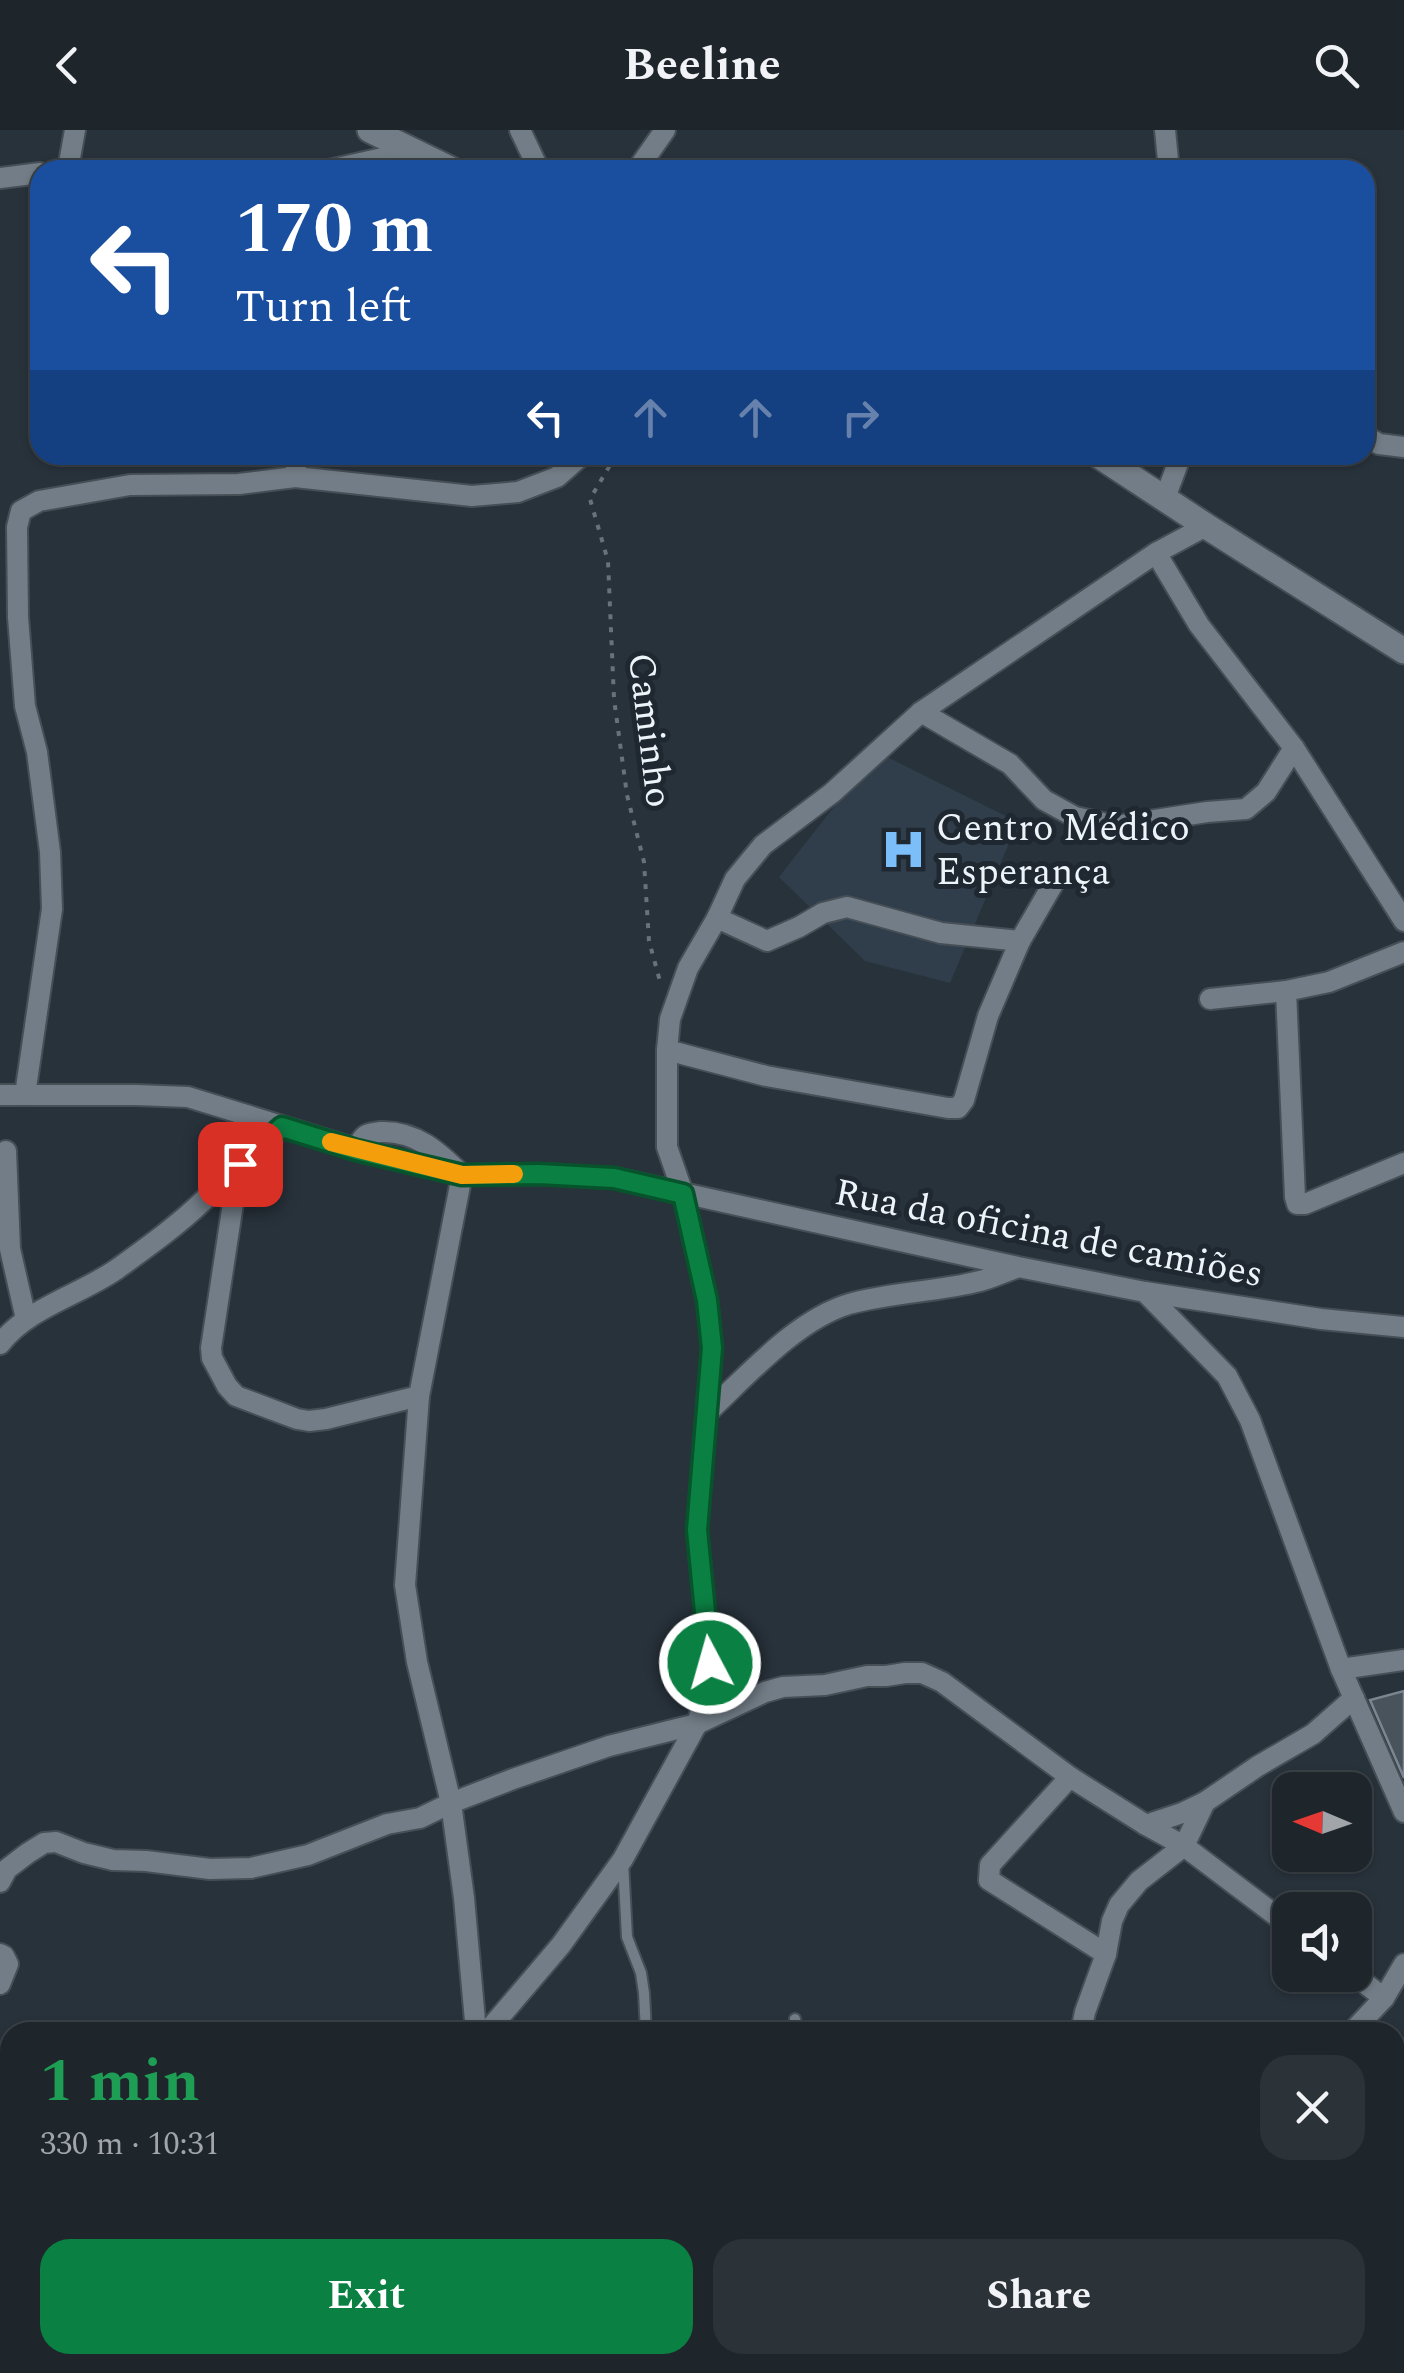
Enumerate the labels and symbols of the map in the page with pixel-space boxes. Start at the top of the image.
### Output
street label: Caminho [611,650,687,811]
place label: Centro Médico Esperança [936,800,1190,902]
hospital icon: Centro Médico Esperança [879,825,927,873]
pin [198,1122,283,1207]
street label: Rua da oficina de camiões [829,1164,1268,1304]
position arrow [658,1611,762,1715]
north arrow [1272,1772,1372,1872]

